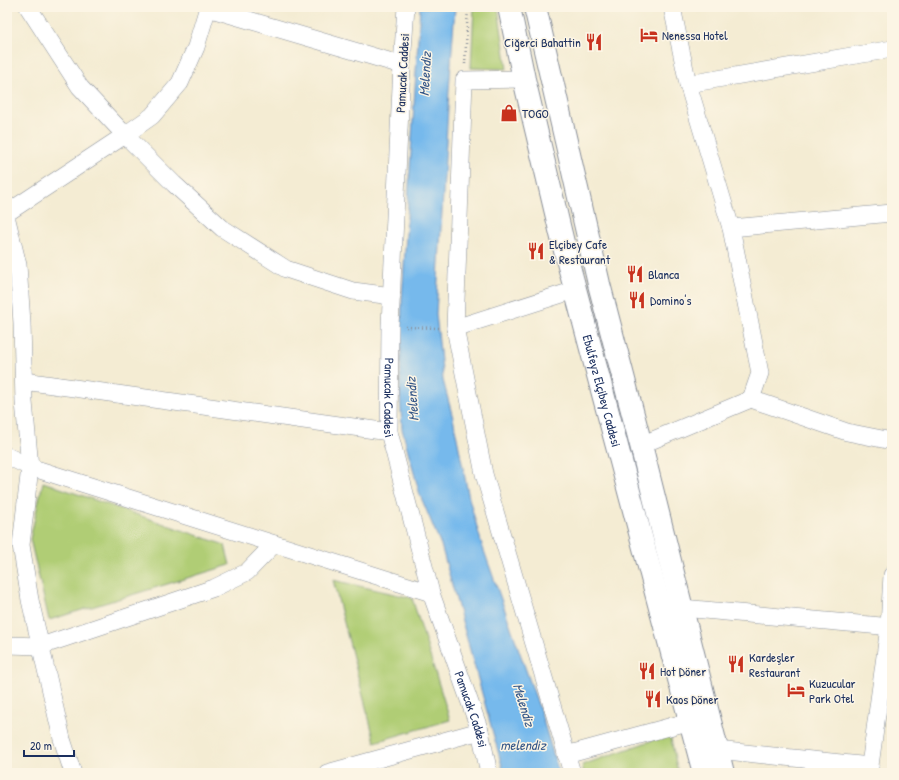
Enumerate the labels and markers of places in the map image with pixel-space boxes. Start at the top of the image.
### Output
hotel icon: Nenessa Hotel [639,25,659,45]
place label: Nenessa Hotel [662,26,728,44]
restaurant icon: Ciğerci Bahattin [584,32,604,52]
place label: Ciğerci Bahattin [504,33,581,51]
shop icon: TOGO [499,103,519,123]
place label: TOGO [522,104,549,122]
place label: Elçibey Cafe & Restaurant [549,235,611,268]
restaurant icon: Elçibey Cafe & Restaurant [526,241,546,261]
restaurant icon: Blanca [625,264,645,284]
place label: Blanca [648,265,679,283]
restaurant icon: Domino's [627,290,647,310]
place label: Domino's [650,291,691,309]
place label: Kardeşler Restaurant [749,648,801,681]
restaurant icon: Kardeşler Restaurant [726,654,746,674]
restaurant icon: Hot Döner [637,661,657,681]
place label: Hot Döner [660,662,706,680]
place label: Kuzucular Park Otel [809,674,856,707]
hotel icon: Kuzucular Park Otel [786,680,806,700]
restaurant icon: Kaos Döner [643,689,663,709]
place label: Kaos Döner [666,690,719,708]

